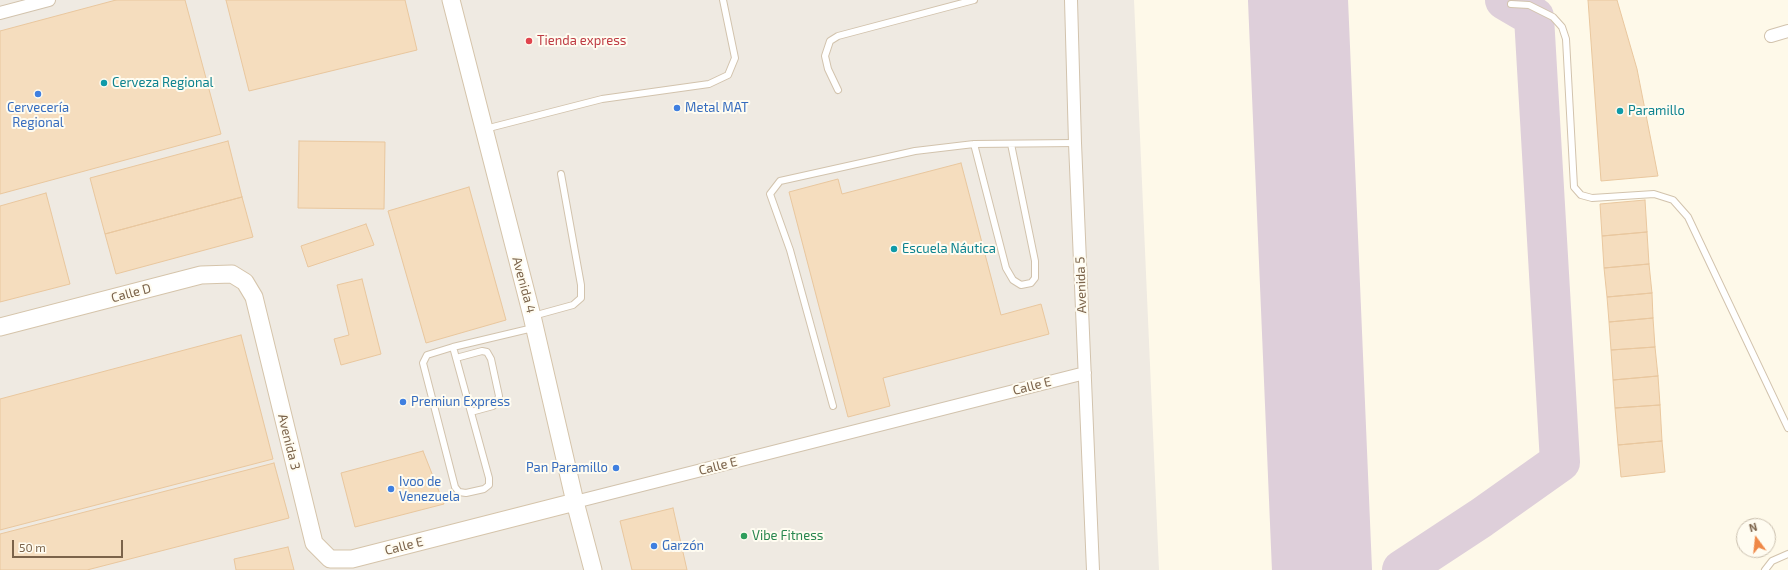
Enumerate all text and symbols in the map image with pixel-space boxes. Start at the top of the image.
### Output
place label: Tienda express [537,33,626,49]
marker: Tienda express [524,36,534,46]
place label: Cerveza Regional [112,75,213,91]
marker: Cerveza Regional [99,78,109,88]
marker: Cervecería Regional [33,89,43,99]
place label: Cervecería Regional [7,100,69,131]
place label: Metal MAT [685,100,749,116]
marker: Metal MAT [672,103,682,113]
place label: Paramillo [1628,103,1685,119]
marker: Paramillo [1615,106,1625,116]
place label: Escuela Náutica [902,241,996,257]
marker: Escuela Náutica [889,244,899,254]
street label: Avenida 4 [509,255,539,315]
street label: Avenida 5 [1072,256,1090,314]
street label: Calle D [109,280,153,306]
street label: Calle E [1011,374,1053,398]
place label: Premiun Express [411,394,510,410]
marker: Premiun Express [398,397,408,407]
street label: Avenida 3 [275,412,303,472]
street label: Calle E [697,454,739,478]
place label: Pan Paramillo [526,460,608,476]
marker: Pan Paramillo [611,463,621,473]
place label: Ivoo de Venezuela [399,474,460,505]
marker: Ivoo de Venezuela [386,484,396,494]
north arrow [1736,518,1776,558]
text: N [1747,520,1759,534]
place label: Vibe Fitness [752,528,823,544]
marker: Vibe Fitness [739,531,749,541]
scale bar [14,532,125,558]
street label: Calle E [383,534,425,558]
place label: Garzón [662,538,704,554]
text: 50 m [19,540,46,554]
marker: Garzón [649,541,659,551]

